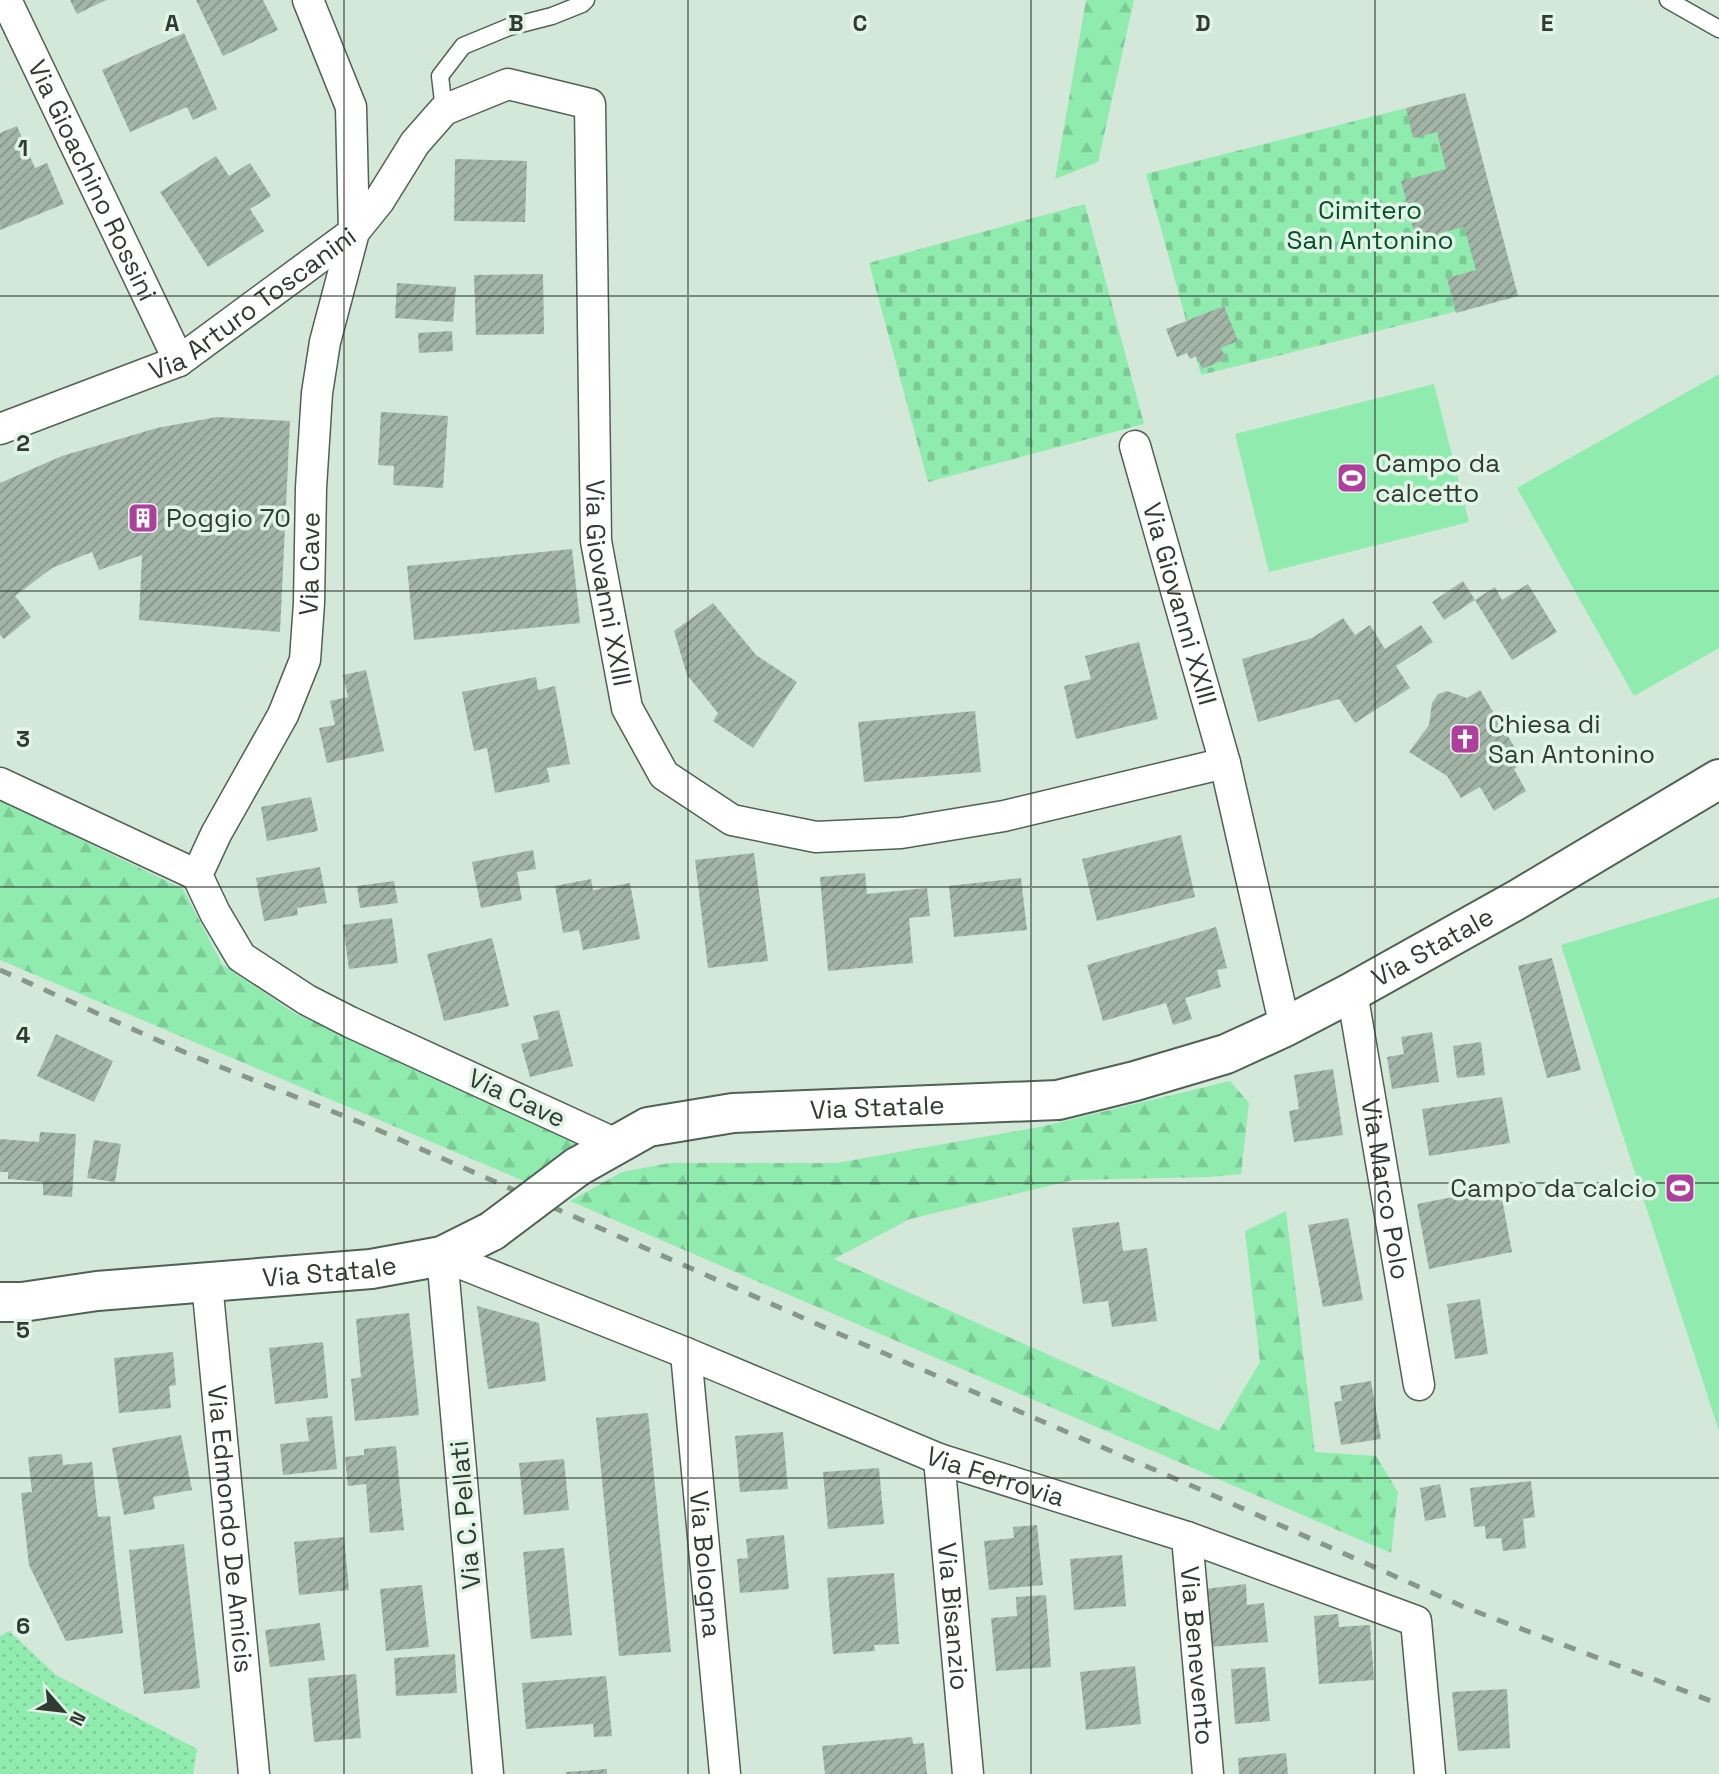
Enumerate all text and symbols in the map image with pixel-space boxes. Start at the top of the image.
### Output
text: A [165,8,180,38]
text: B [508,8,524,38]
text: C [853,8,867,38]
text: D [1195,8,1211,38]
text: E [1541,8,1553,38]
street label: Via Gioachino Rossini [20,54,165,307]
text: 1 [18,133,28,163]
park label: Cimitero San Antonino [1287,193,1454,257]
street label: Via Arturo Toscanini [144,219,363,388]
text: 2 [16,428,30,458]
place label: Campo da calcetto [1375,446,1500,510]
sports icon: Campo da calcetto [1335,461,1369,495]
street label: Via Giovanni XXIII [578,479,640,689]
street label: Via Giovanni XXIII [1135,499,1225,709]
building icon: Poggio 70 [126,501,160,535]
place label: Poggio 70 [166,501,291,535]
street label: Via Cave [291,512,328,617]
place label: Chiesa di San Antonino [1488,707,1655,771]
church icon: Chiesa di San Antonino [1448,722,1482,756]
text: 3 [16,724,30,754]
street label: Via Statale [1366,899,1500,995]
text: 4 [16,1020,31,1050]
street label: Via Cave [463,1061,571,1135]
street label: Via Statale [809,1088,945,1127]
street label: Via Marco Polo [1353,1096,1418,1282]
place label: Campo da calcio [1450,1171,1657,1205]
sports icon: Campo da calcio [1663,1171,1697,1205]
street label: Via Statale [261,1248,399,1295]
text: 5 [16,1315,30,1345]
street label: Via Edmondo De Amicis [200,1383,261,1674]
street label: Via Ferrovia [921,1438,1069,1514]
street label: Via C. Pellati [442,1439,488,1591]
street label: Via Bologna [682,1489,729,1639]
street label: Via Bisanzio [930,1541,977,1692]
street label: Via Benevento [1173,1565,1222,1746]
text: 6 [16,1611,30,1641]
north arrow [28,1676,98,1746]
text: N [64,1707,92,1730]

